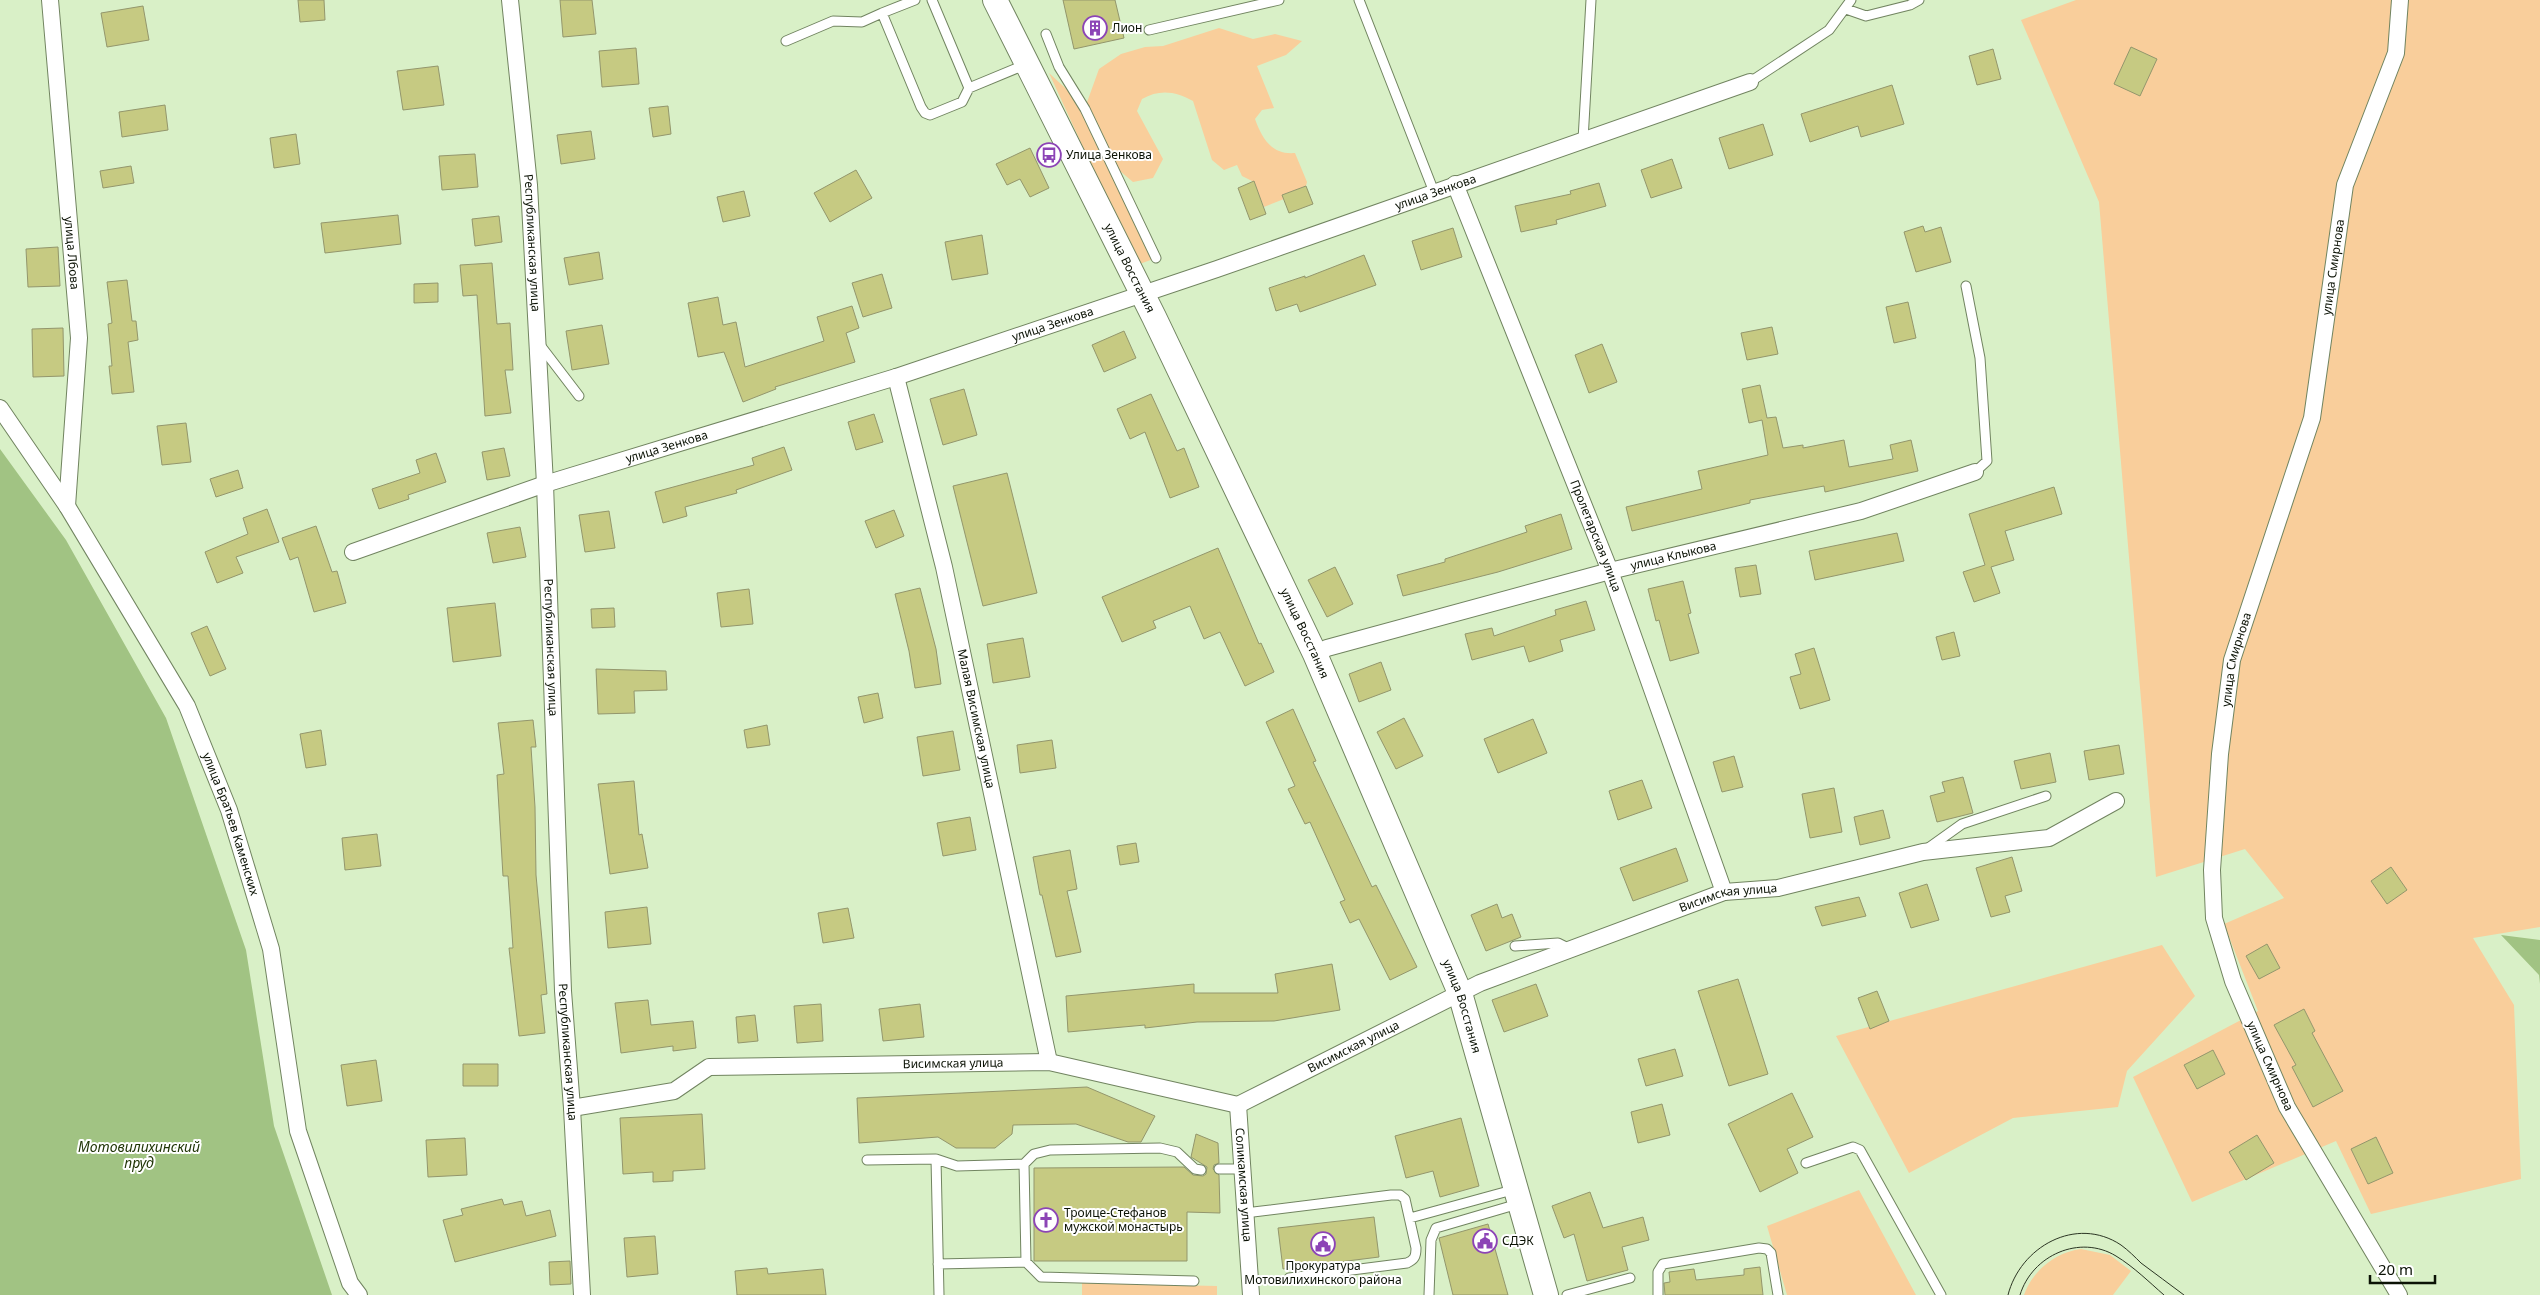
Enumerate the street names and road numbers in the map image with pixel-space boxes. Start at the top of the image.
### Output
street label: улица Зенкова [1393,170,1478,214]
street label: Республиканская улица [520,173,545,312]
street label: улица Лбова [61,216,84,290]
street label: улица Смирнова [2318,218,2348,316]
street label: улица Восстания [1100,220,1159,316]
street label: улица Зенкова [1010,302,1096,345]
street label: улица Зенкова [624,426,710,467]
street label: Пролетарская улица [1566,477,1626,594]
street label: улица Клыкова [1629,537,1718,574]
street label: Республиканская улица [540,578,562,717]
street label: улица Восстания [1277,585,1333,681]
street label: улица Смирнова [2217,610,2255,708]
street label: Малая Висимская улица [954,647,1000,790]
street label: улица Братьев Каменских [199,750,264,898]
street label: Висимская улица [1676,879,1778,916]
street label: улица Восстания [1439,957,1486,1055]
street label: Республиканская улица [555,983,582,1121]
street label: Висимская улица [1304,1016,1402,1077]
street label: улица Смирнова [2243,1018,2298,1113]
street label: Висимская улица [903,1054,1004,1072]
street label: Соликамская улица [1232,1127,1256,1242]

